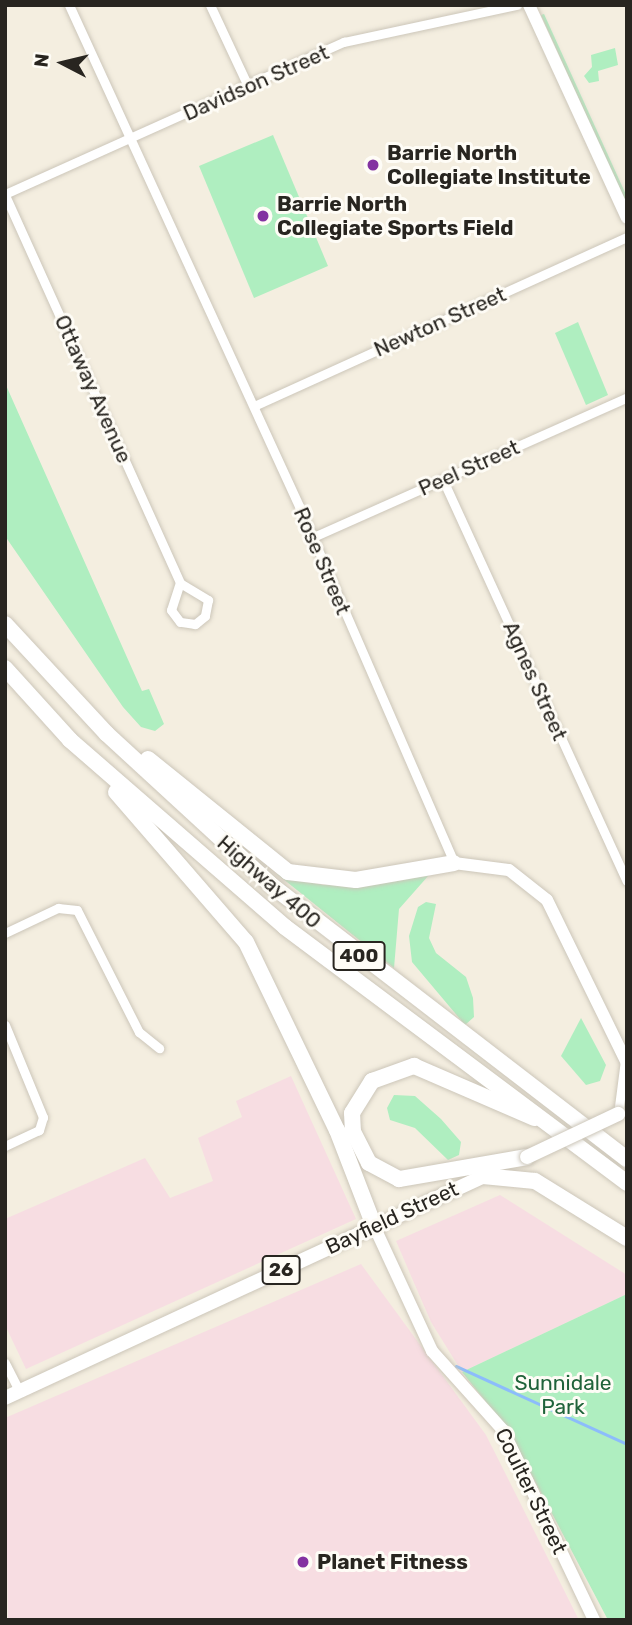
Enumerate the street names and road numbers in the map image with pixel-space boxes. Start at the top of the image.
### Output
street label: Davidson Street [179,40,333,126]
street label: Newton Street [370,282,510,362]
street label: Ottaway Avenue [49,311,137,467]
street label: Peel Street [415,435,523,501]
street label: Rose Street [288,504,356,618]
street label: Agnes Street [498,618,572,744]
street label: Highway 400 [212,830,326,934]
road number: 400 [331,940,387,972]
street label: Bayfield Street [322,1176,462,1260]
road number: 26 [260,1254,302,1286]
street label: Coulter Street [490,1424,572,1558]

